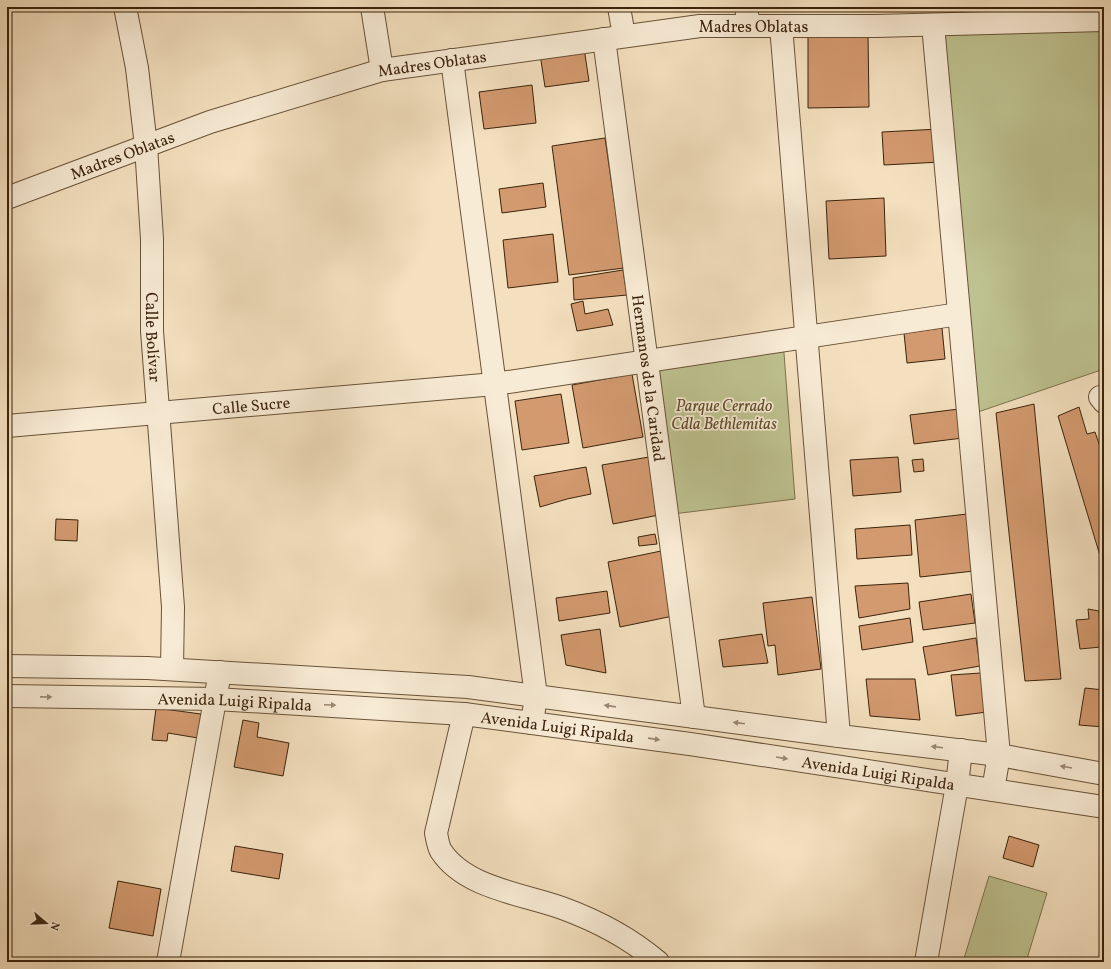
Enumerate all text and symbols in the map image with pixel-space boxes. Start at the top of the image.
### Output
street label: Madres Oblatas [699,17,808,39]
street label: Madres Oblatas [377,47,488,83]
street label: Madres Oblatas [68,127,178,186]
street label: Calle Bolívar [139,292,165,383]
street label: Hermanos de la Caridad [625,293,669,463]
street label: Calle Sucre [211,393,291,421]
park label: Parque Cerrado Cdla Bethlemitas [671,396,777,436]
street label: Avenida Luigi Ripalda [158,689,313,718]
one-way arrow [40,693,52,700]
one-way arrow [324,702,336,709]
one-way arrow [604,703,616,709]
street label: Avenida Luigi Ripalda [479,707,636,749]
one-way arrow [733,720,745,726]
one-way arrow [648,736,660,742]
one-way arrow [931,744,943,751]
street label: Avenida Luigi Ripalda [800,752,956,797]
one-way arrow [776,755,789,761]
one-way arrow [1060,764,1072,770]
north arrow [26,903,66,943]
text: N [46,920,62,932]

